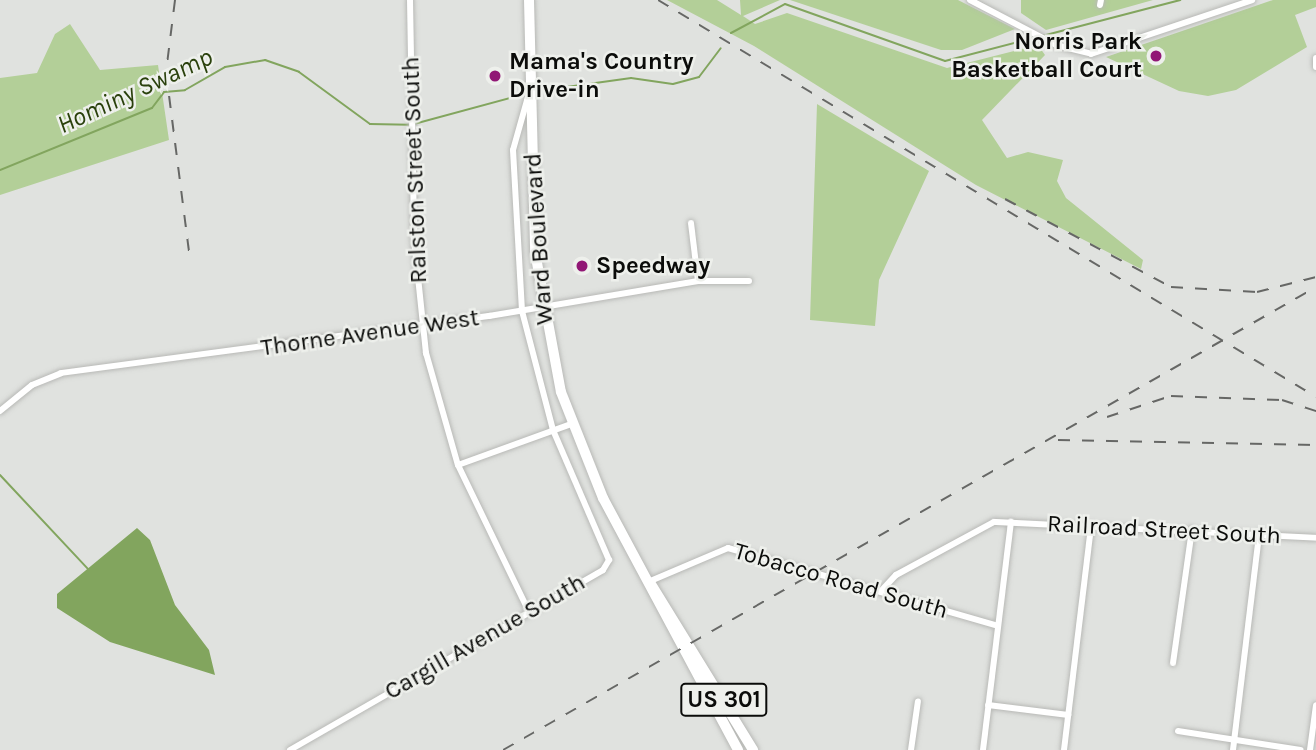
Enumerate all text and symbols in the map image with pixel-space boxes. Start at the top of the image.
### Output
place label: Norris Park Basketball Court [951,28,1142,84]
water label: Hominy Swamp [52,41,218,141]
place label: Mama's Country Drive-in [509,48,694,104]
marker: Norris Park Basketball Court [1148,48,1164,64]
street label: Ralston Street South [397,56,433,284]
marker: Mama's Country Drive-in [487,68,503,84]
street label: Ward Boulevard [519,152,559,326]
place label: Speedway [596,252,710,280]
marker: Speedway [574,258,590,274]
street label: Thorne Avenue West [259,303,481,363]
street label: Railroad Street South [1046,509,1282,551]
street label: Tobacco Road South [731,537,951,625]
street label: Cargill Avenue South [380,568,590,706]
road number: US 301 [680,680,768,720]

